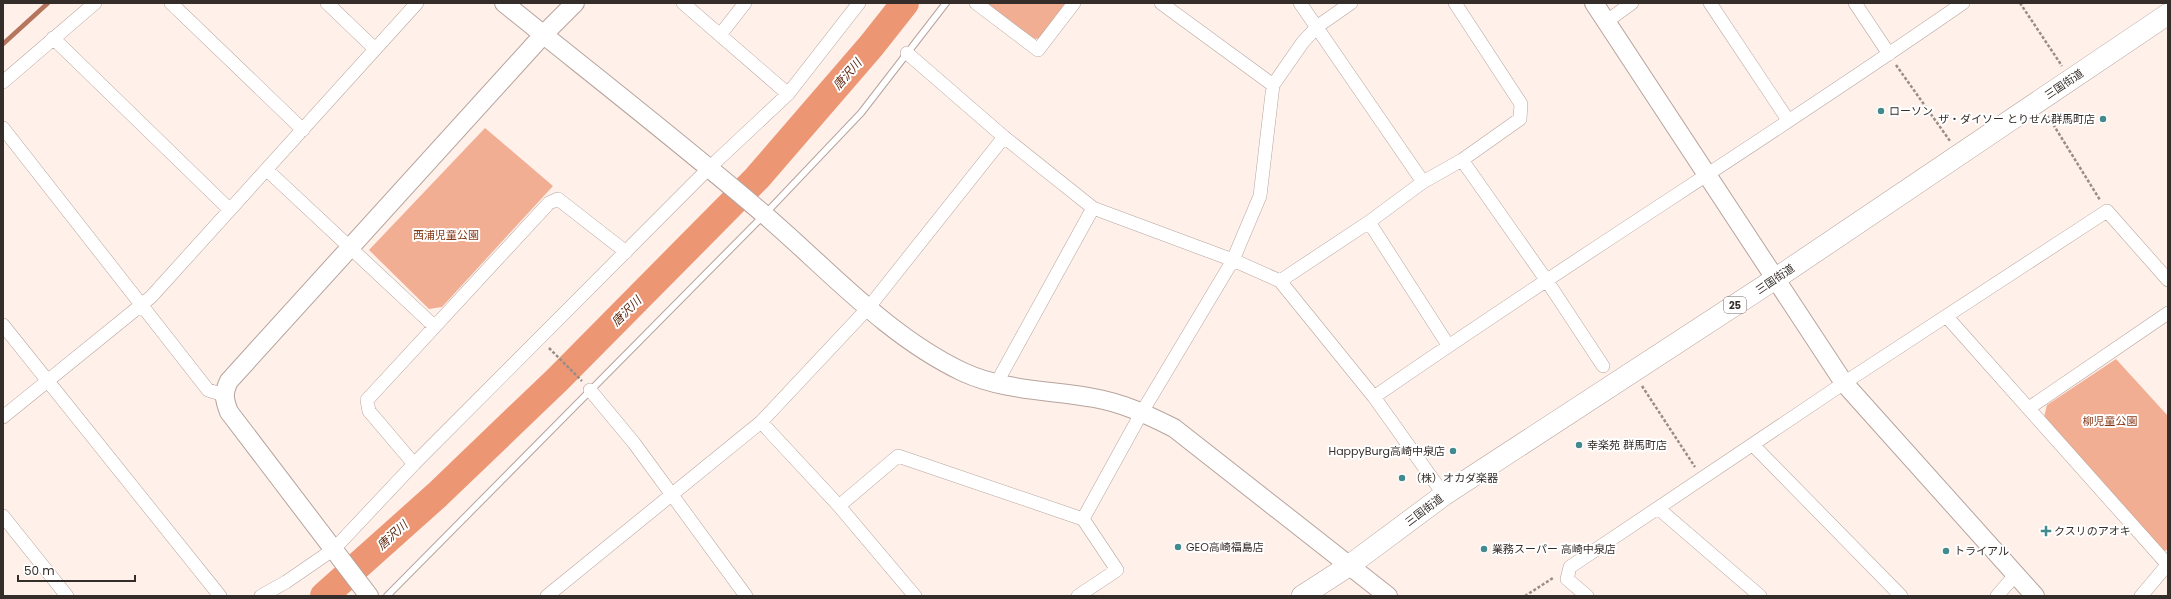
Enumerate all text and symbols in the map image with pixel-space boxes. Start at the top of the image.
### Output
water label: 唐沢川 [829,53,867,93]
street label: 三国街道 [2041,65,2087,103]
place label: ローソン [1889,103,1933,119]
marker: ローソン [1876,106,1886,116]
place label: ザ・ダイソー とりせん群馬町店 [1938,111,2095,127]
marker: ザ・ダイソー とりせん群馬町店 [2098,114,2108,124]
park label: 西浦児童公園 [413,227,479,243]
street label: 三国街道 [1752,260,1798,298]
water label: 唐沢川 [607,291,646,330]
road number: 25 [1724,297,1746,313]
park label: 柳児童公園 [2083,413,2138,429]
place label: 幸楽苑 群馬町店 [1587,437,1667,453]
marker: 幸楽苑 群馬町店 [1574,440,1584,450]
place label: HappyBurg高崎中泉店 [1329,443,1445,459]
marker: HappyBurg高崎中泉店 [1448,446,1458,456]
place label: （株）オカダ楽器 [1410,470,1498,486]
marker: （株）オカダ楽器 [1397,473,1407,483]
street label: 三国街道 [1402,490,1446,530]
water label: 唐沢川 [373,515,413,553]
place label: クスリのアオキ [2054,523,2131,539]
marker: クスリのアオキ [2041,526,2051,536]
place label: GEO高崎福島店 [1186,539,1264,555]
place label: 業務スーパー 高崎中泉店 [1492,541,1616,557]
marker: GEO高崎福島店 [1173,542,1183,552]
place label: トライアル [1954,543,2009,559]
marker: 業務スーパー 高崎中泉店 [1479,544,1489,554]
marker: トライアル [1941,546,1951,556]
scale bar [18,557,135,583]
text: 50 m [24,562,55,579]

